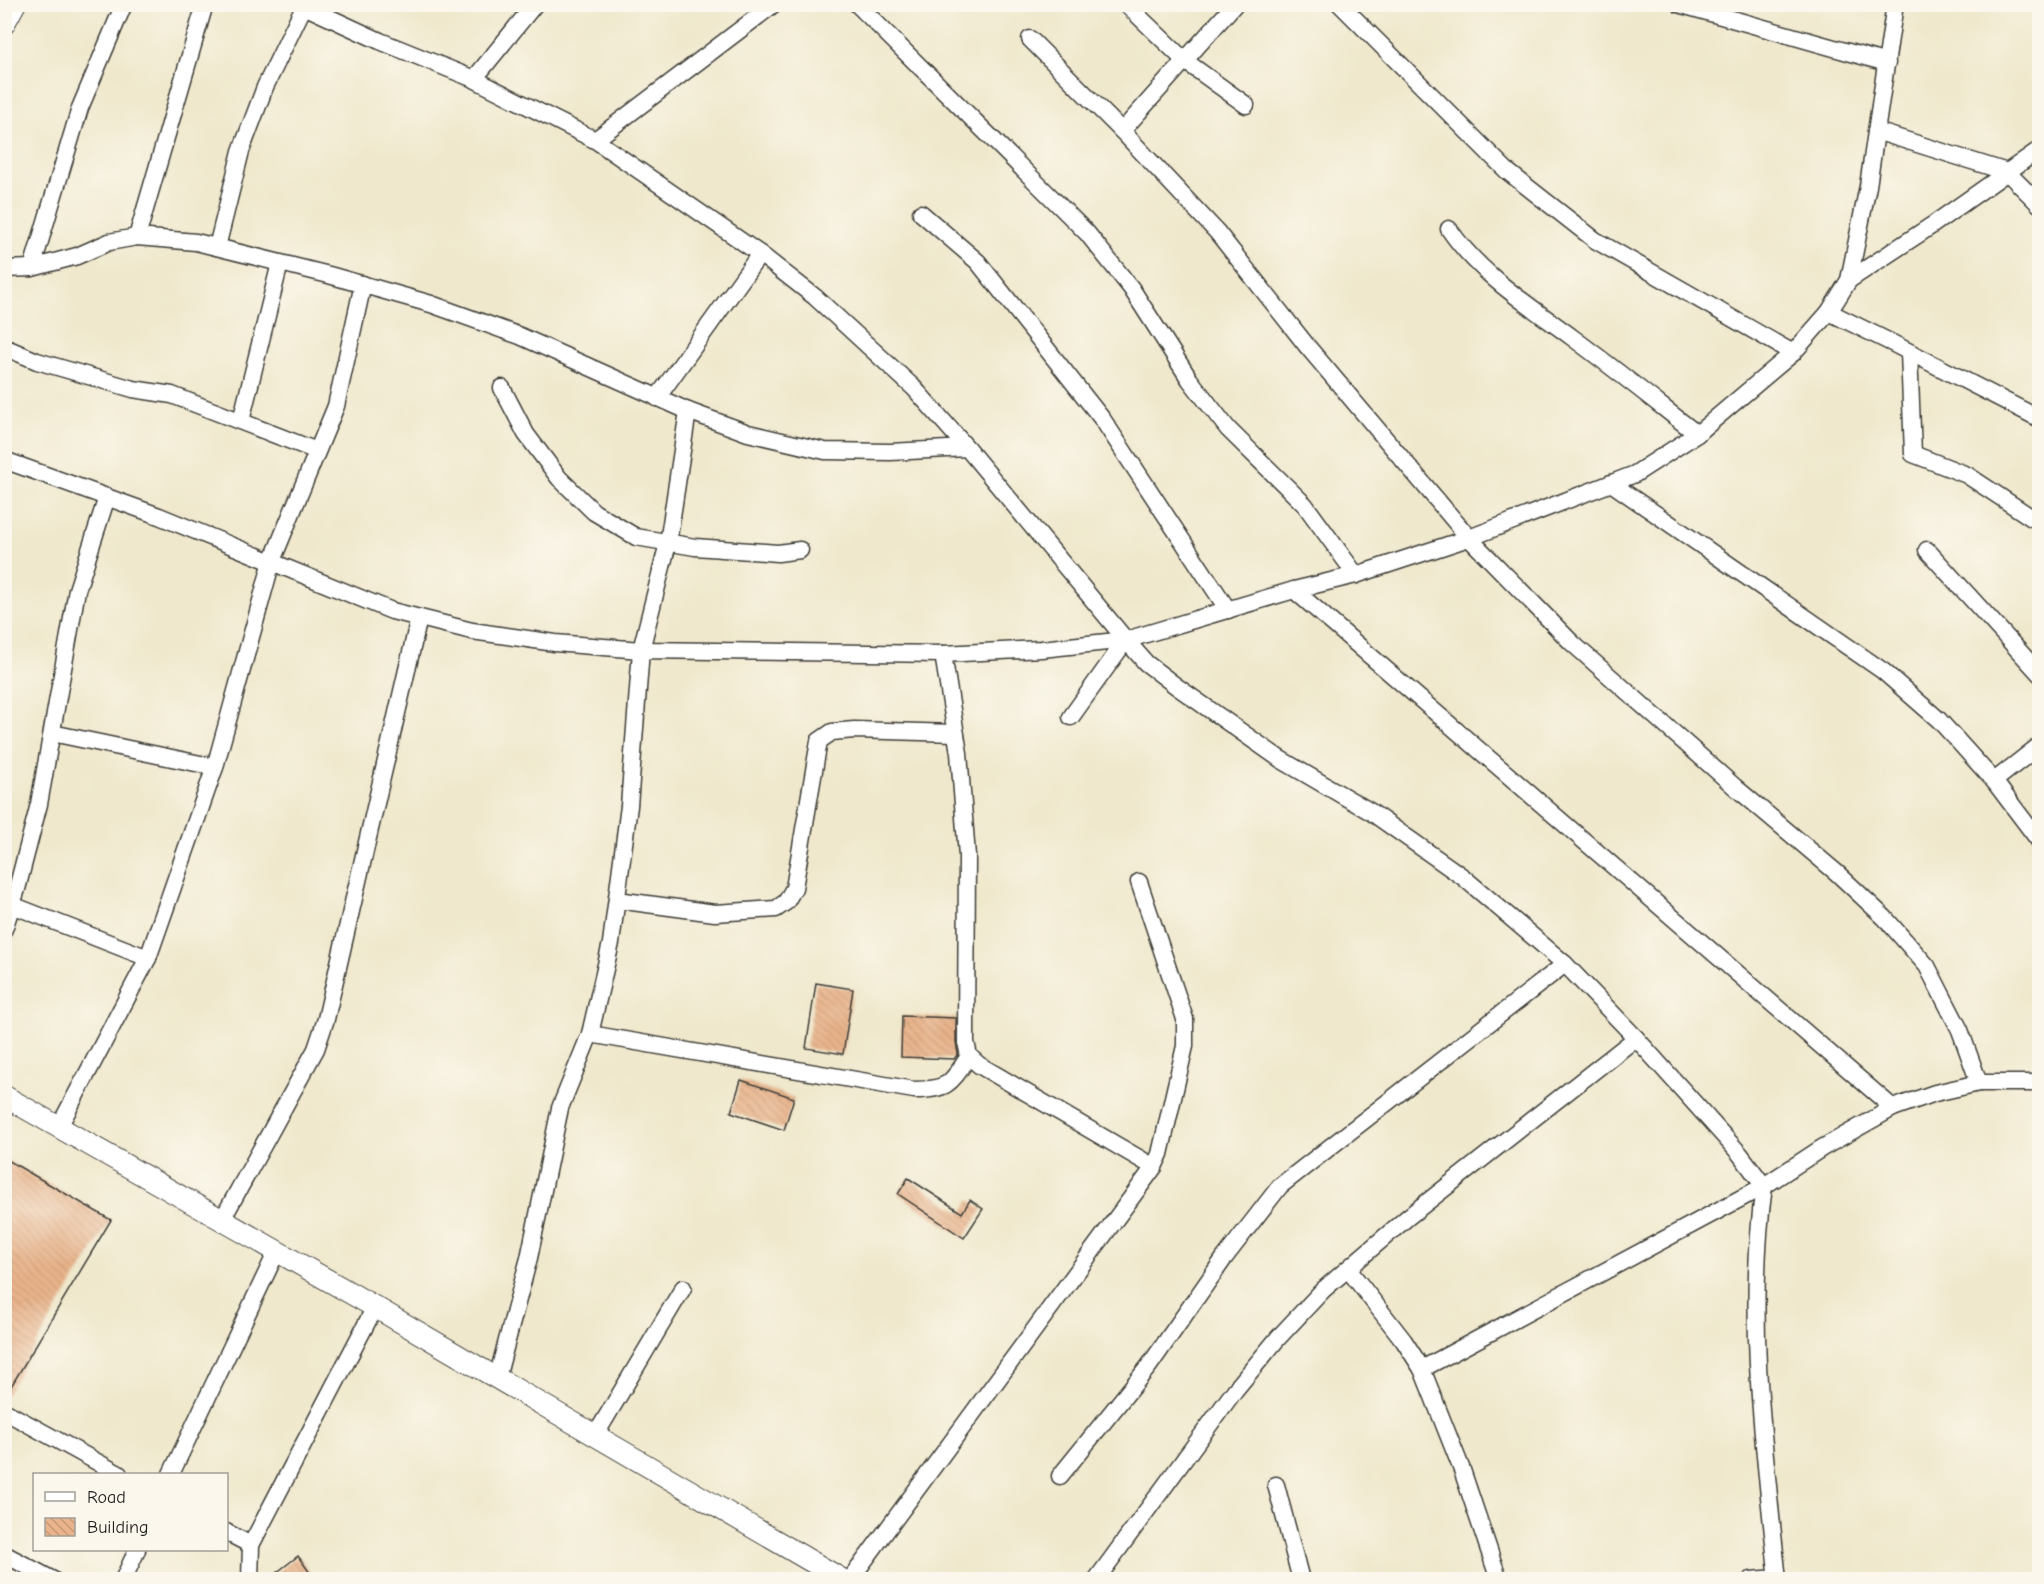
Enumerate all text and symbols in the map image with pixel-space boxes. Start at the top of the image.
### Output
legend [33,1473,228,1551]
text: Road [87,1487,126,1508]
text: Building [87,1517,149,1538]

